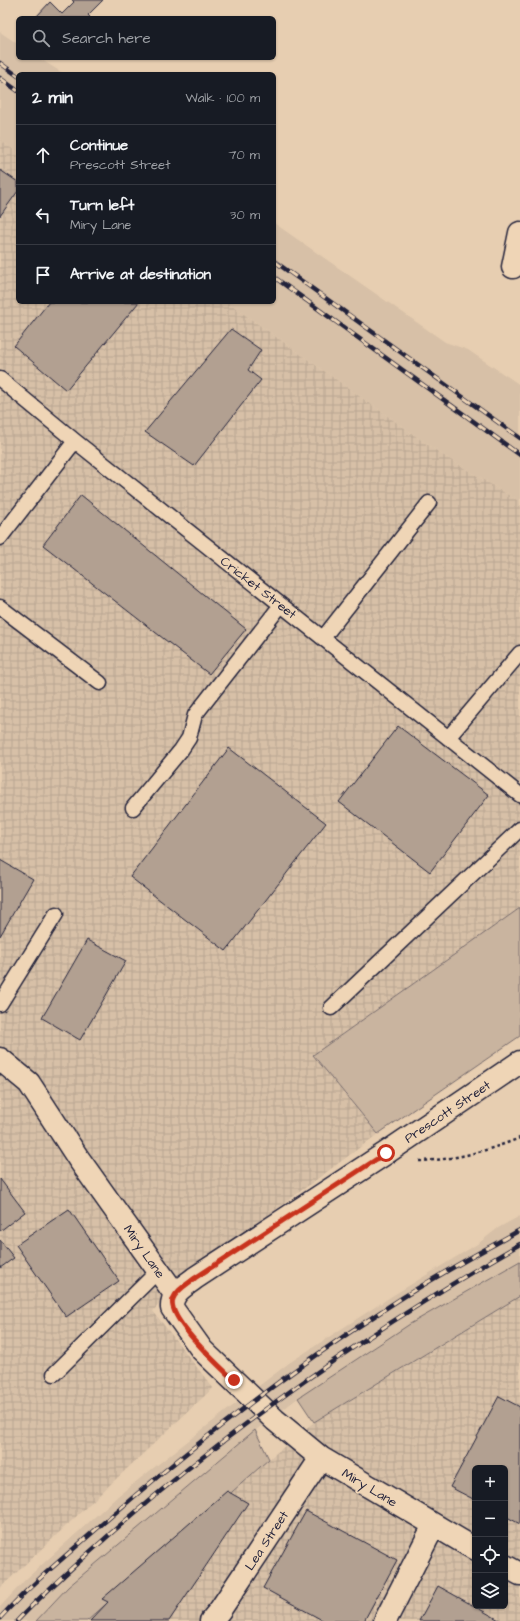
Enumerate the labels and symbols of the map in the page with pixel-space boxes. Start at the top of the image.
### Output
street label: Cricket Street [217,552,301,624]
street label: Prescott Street [401,1076,495,1147]
route start [377,1144,395,1162]
street label: Miry Lane [118,1221,169,1282]
route end [225,1371,243,1389]
street label: Miry Lane [338,1464,400,1512]
street label: Lea Street [241,1507,293,1574]

